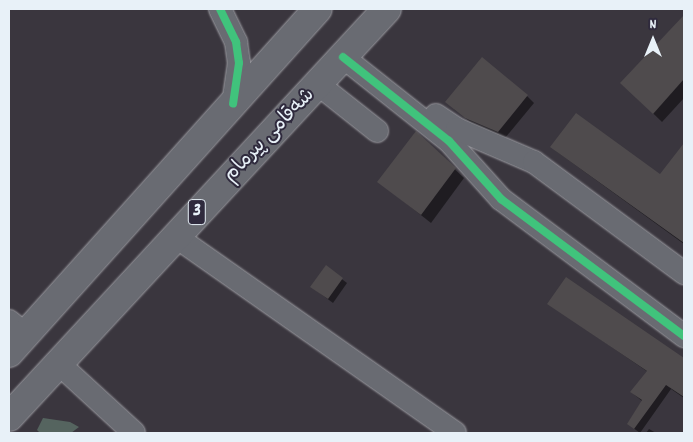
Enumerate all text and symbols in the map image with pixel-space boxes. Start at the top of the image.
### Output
north arrow [628,15,678,65]
text: N [650,15,656,35]
street label: شەقامی پیرمام [219,84,321,188]
road number: 3 [187,196,207,228]

